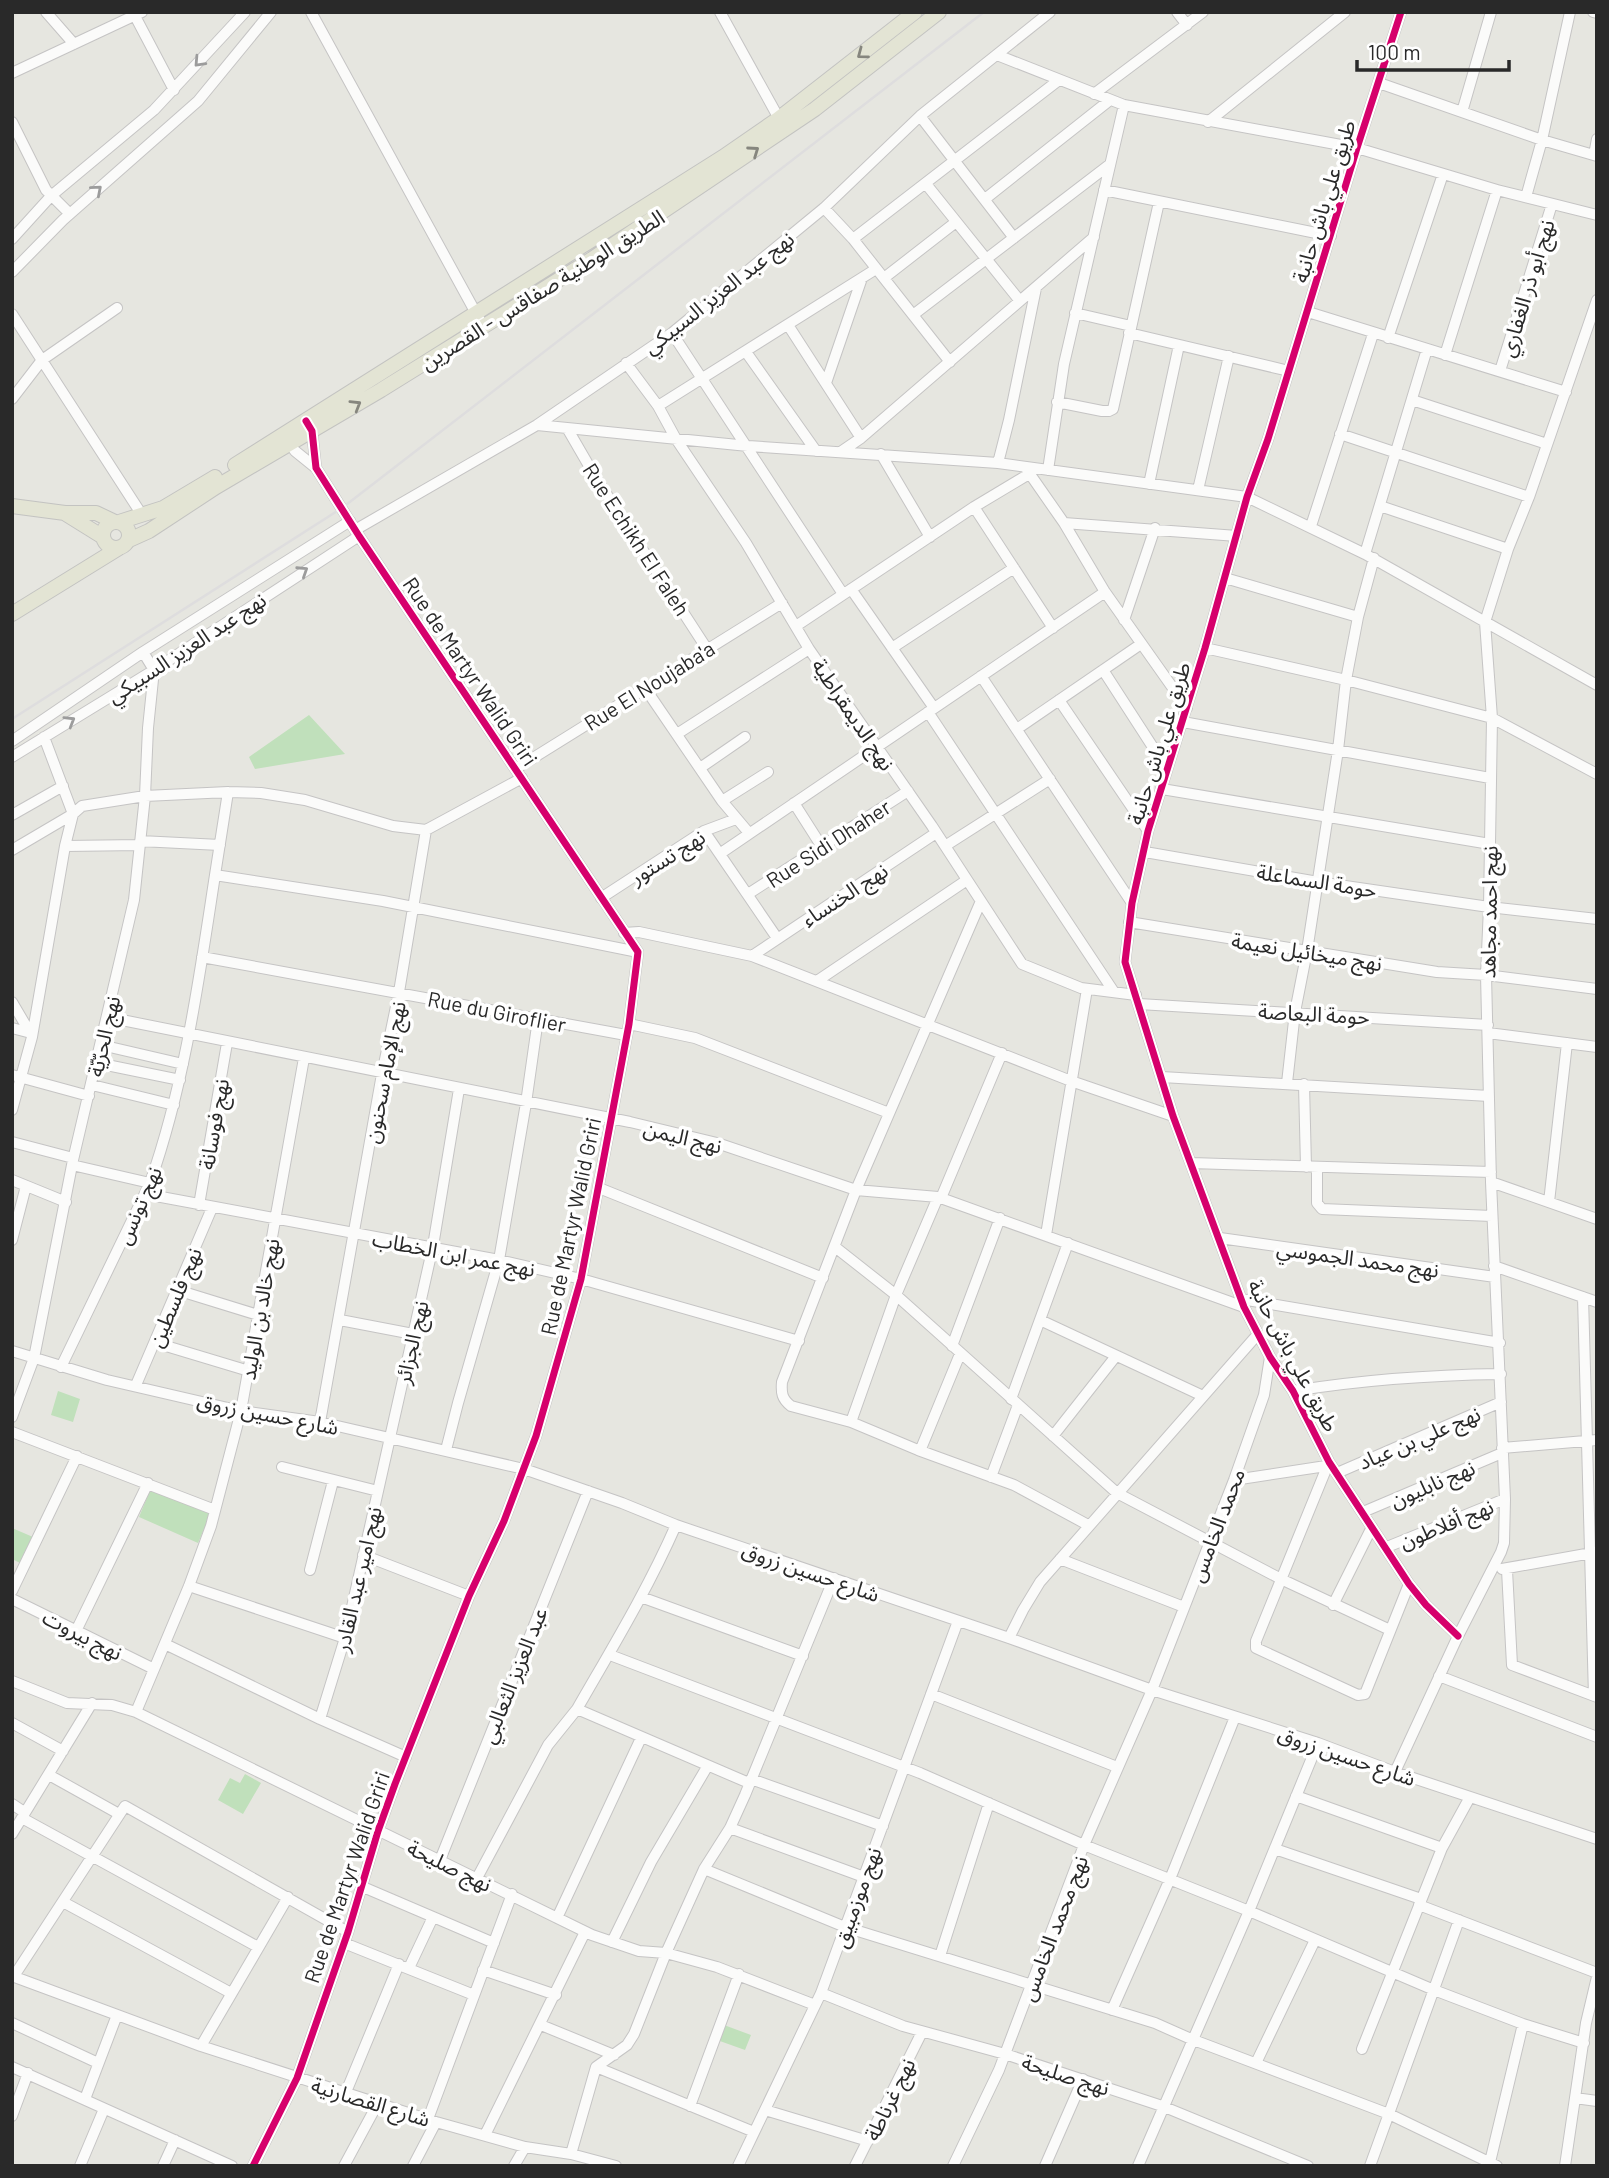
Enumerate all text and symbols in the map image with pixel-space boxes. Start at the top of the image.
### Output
scale bar [1357,28,1509,72]
text: 100 m [1368,39,1421,64]
one-way arrow [857,46,869,59]
one-way arrow [195,54,207,67]
street label: طريق علي باش حانبة [1286,117,1364,287]
one-way arrow [746,147,759,159]
one-way arrow [89,186,102,199]
street label: الطريق الوطنية صفاقس - القصرين [415,203,670,376]
street label: نهج أبو ذر الغفاري [1493,216,1563,361]
street label: نهج عبد العزيز السبيكي [638,225,801,363]
one-way arrow [348,400,361,413]
street label: Rue Echikh El Faleh [578,458,696,620]
one-way arrow [295,567,308,580]
street label: Rue de Martyr Walid Griri [399,572,543,770]
street label: نهج عبد العزيز السبيكي [102,586,273,712]
street label: Rue El Noujaba'a [579,635,719,735]
street label: نهج الديمقراطية [804,653,901,777]
street label: طريق علي باش حانبة [1121,659,1199,829]
one-way arrow [62,716,75,729]
street label: Rue Sidi Dhaher [761,793,895,892]
street label: نهج تستور [624,823,711,893]
street label: نهج احمد مجاهد [1474,845,1506,979]
street label: نهج الخنساء [796,857,894,934]
street label: حومة السماعلة [1255,858,1379,903]
street label: نهج ميخائيل نعيمة [1229,927,1384,979]
street label: Rue du Giroflier [426,985,569,1037]
street label: نهج الحرّيّة [82,993,128,1080]
street label: حومة البعاصة [1258,998,1370,1029]
street label: نهج الإمام سحنون [358,999,415,1146]
street label: نهج فوسانة [193,1077,237,1172]
street label: نهج اليمن [640,1114,725,1162]
street label: Rue de Martyr Walid Griri [535,1115,605,1337]
street label: نهج تونس [110,1162,170,1249]
street label: نهج عمر ابن الخطاب [370,1225,537,1285]
street label: نهج محمد الجموسي [1274,1234,1441,1287]
street label: نهج خالد بن الوليد [234,1236,288,1383]
street label: نهج فلسطين [142,1243,210,1352]
street label: طريق علي باش حانبة [1239,1275,1345,1438]
street label: نهج الجزائر [389,1298,437,1388]
street label: شارع حسين زروق [194,1387,341,1443]
street label: نهج علي بن عياد [1354,1400,1486,1478]
street label: نهج نابليون [1386,1454,1480,1516]
street label: محمد الخامس [1183,1465,1250,1586]
street label: نهج أفلاطون [1395,1493,1498,1557]
street label: نهج امير عبد القادر [328,1504,390,1656]
street label: شارع حسين زروق [738,1536,883,1610]
street label: نهج بيروت [37,1603,127,1668]
street label: عبد العزيز الثعالبي [474,1603,556,1748]
street label: شارع حسين زروق [1274,1720,1419,1794]
street label: Rue de Martyr Walid Griri [298,1768,394,1986]
street label: نهج صليحة [402,1834,496,1900]
street label: نهج موزمبيق [826,1843,889,1952]
street label: نهج محمد الخامس [1014,1852,1096,2006]
street label: نهج صليحة [1018,2048,1113,2104]
street label: نهج غرناطة [858,2054,923,2146]
street label: شارع القصارنية [307,2071,433,2135]

